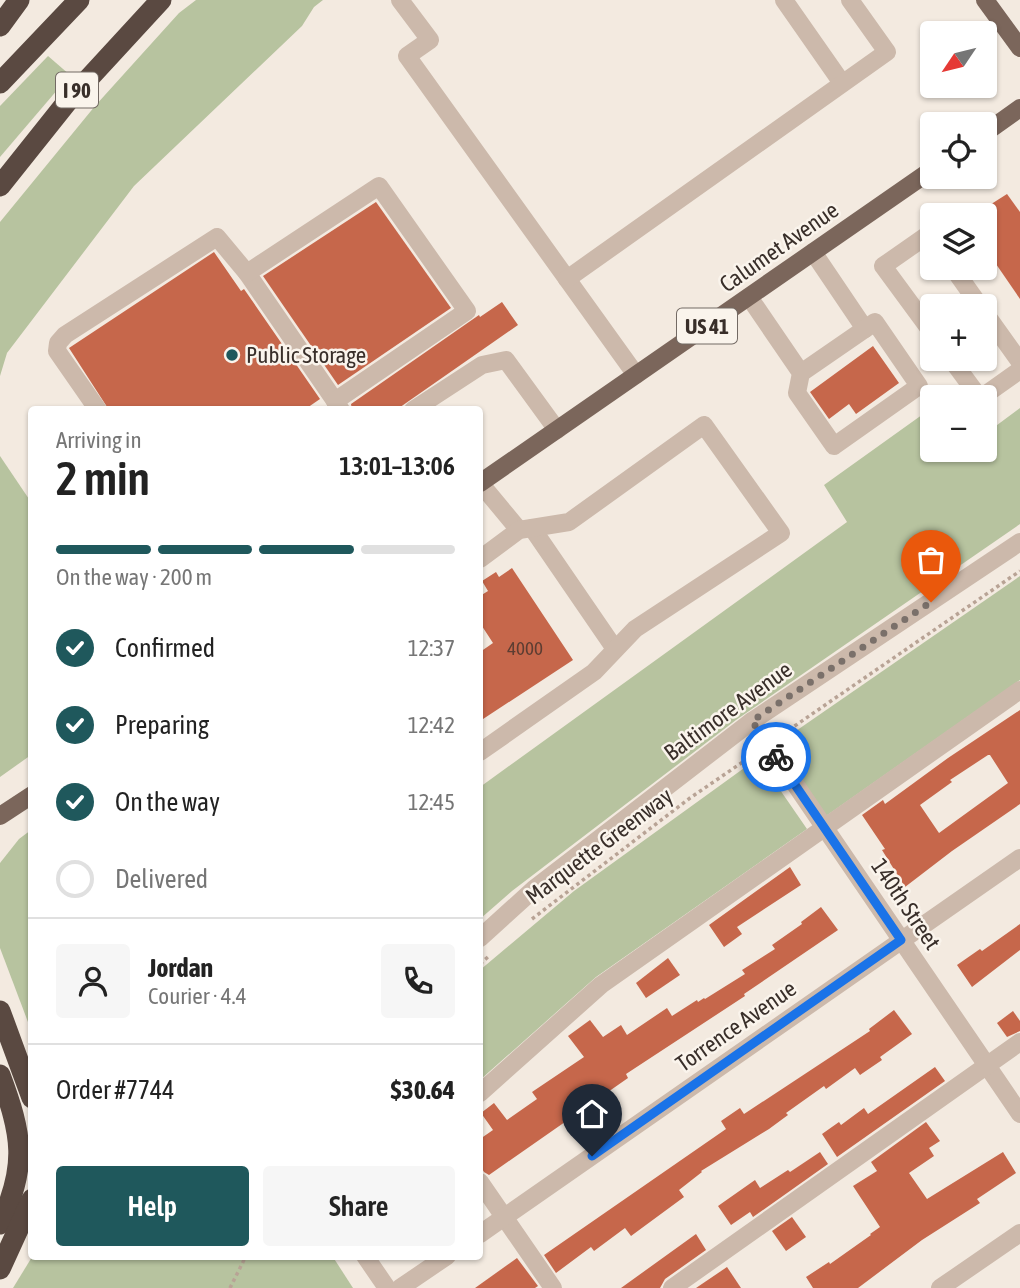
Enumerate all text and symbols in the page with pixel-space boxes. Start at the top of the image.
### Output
north arrow [920,21,998,98]
map controls [920,21,997,462]
road number: I 90 [56,72,98,108]
button: locate [920,112,997,189]
street label: Calumet Avenue [715,197,843,297]
button: layers [920,203,997,280]
button: + [920,294,997,371]
road number: US 41 [677,308,737,344]
place label: Public Storage [246,342,366,368]
marker: Public Storage [224,347,240,363]
button: − [920,385,997,462]
text: Arriving in [56,427,142,453]
text: 13:01–13:06 [339,451,455,481]
text: 2 min [56,452,150,505]
pin [901,530,961,602]
icon: bag [912,541,950,579]
text: On the way · 200 m [56,564,212,590]
icon: check [56,629,94,667]
text: Confirmed [115,633,215,663]
text: 12:37 [408,635,455,661]
house number: 4000 [507,637,543,659]
street label: Baltimore Avenue [659,656,797,766]
icon: check [56,706,94,744]
text: Preparing [115,710,209,740]
text: 12:42 [408,712,455,738]
courier [741,722,811,792]
icon: bike [757,738,795,776]
street label: Marquette Greenway [521,782,677,910]
icon: check [56,783,94,821]
text: On the way [115,787,220,817]
text: 12:45 [408,789,455,815]
street label: 140th Street [866,854,946,954]
text: Delivered [115,864,208,894]
button: person [56,944,130,1018]
button: phone [381,944,455,1018]
text: Jordan [148,953,213,983]
street label: Torrence Avenue [671,975,801,1077]
text: Courier · 4.4 [148,983,247,1009]
text: Order #7744 [56,1075,175,1105]
text: $30.64 [391,1075,455,1105]
pin [562,1084,622,1156]
icon: home [573,1095,611,1133]
button: Help [56,1166,249,1246]
button: Share [263,1166,455,1246]

